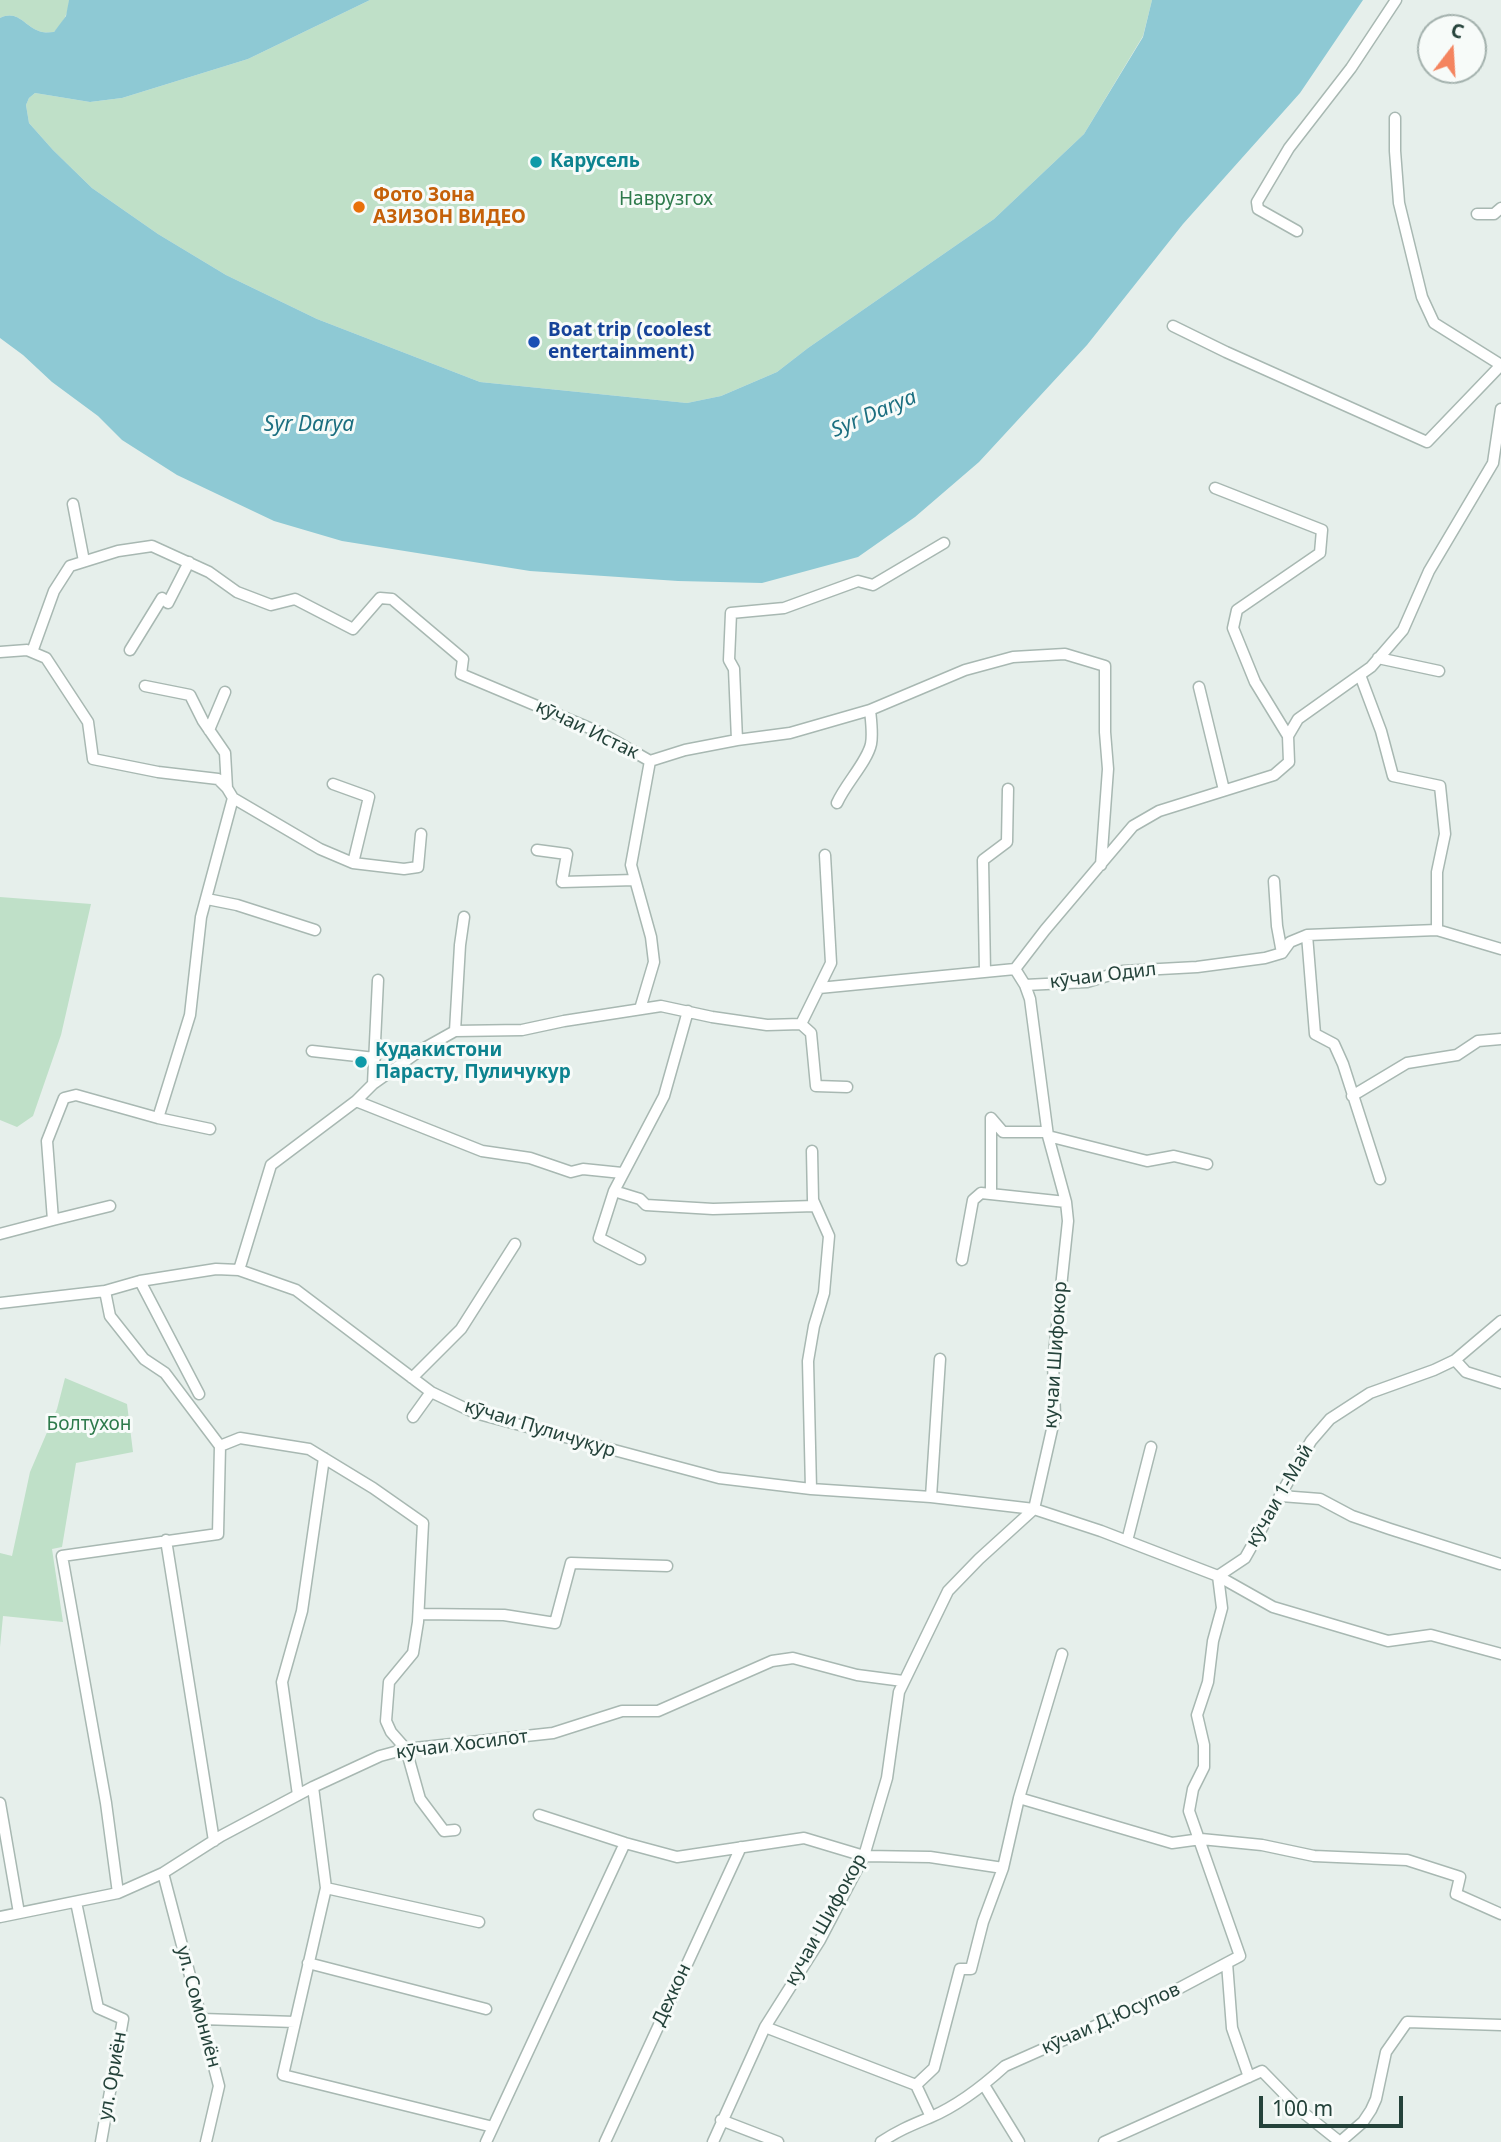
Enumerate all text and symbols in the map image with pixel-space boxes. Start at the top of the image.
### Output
north arrow [1417,14,1487,84]
text: С [1448,17,1467,45]
place label: Карусель [550,151,640,173]
marker: Карусель [528,154,544,170]
place label: Фото Зона АЗИЗОН ВИДЕО [373,185,526,229]
park label: Наврузгох [619,189,713,211]
marker: Фото Зона АЗИЗОН ВИДЕО [351,199,367,215]
place label: Boat trip (coolest entertainment) [548,320,711,364]
marker: Boat trip (coolest entertainment) [526,334,542,350]
water label: Syr Darya [828,385,920,443]
water label: Syr Darya [264,412,354,438]
street label: кӯчаи Истак [532,695,642,765]
street label: кӯчаи Одил [1049,958,1157,994]
place label: Кудакистони Парасту, Пуличукур [375,1040,571,1084]
marker: Кудакистони Парасту, Пуличукур [353,1054,369,1070]
street label: кучаи Шифокор [1039,1281,1073,1429]
street label: кӯчаи Пуличуқур [462,1395,618,1463]
park label: Болтухон [47,1414,131,1436]
street label: кӯчаи 1-Май [1241,1441,1319,1551]
street label: кӯчаи Хосилот [395,1726,529,1764]
street label: кучаи Шифокор [780,1850,872,1990]
street label: ул. Сомониён [171,1944,225,2070]
street label: Дехкон [648,1960,696,2030]
street label: кӯчаи Д.Юсупов [1038,1978,1184,2060]
street label: ул. Ориён [94,2030,132,2122]
scale bar [1263,2082,1406,2126]
text: 100 m [1272,2094,1333,2122]

